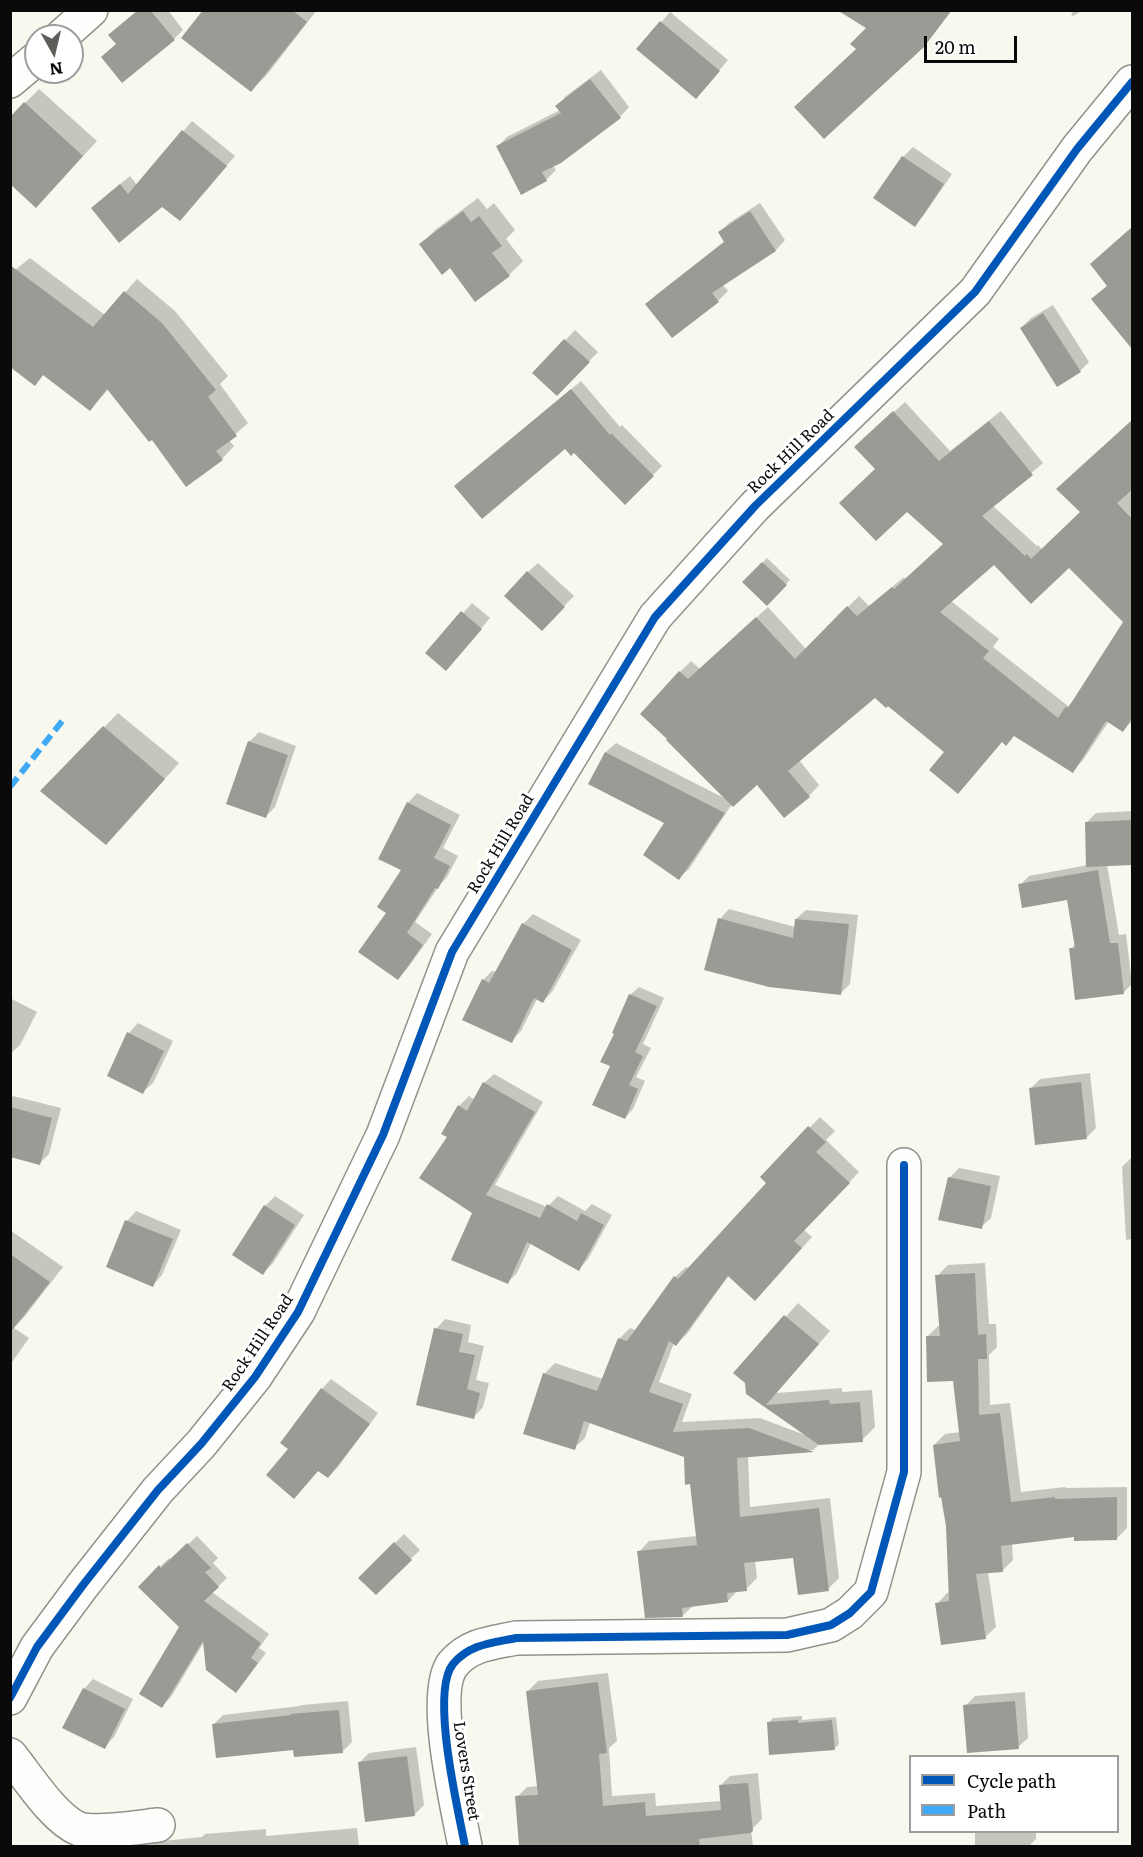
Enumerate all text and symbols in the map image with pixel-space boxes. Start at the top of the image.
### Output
north arrow [24,24,84,84]
scale bar [927,24,1020,62]
text: 20 m [935,33,976,60]
text: N [48,57,65,83]
street label: Rock Hill Road [744,406,838,498]
street label: Rock Hill Road [464,791,538,897]
street label: Rock Hill Road [219,1291,297,1395]
street label: Lovers Street [449,1720,483,1822]
legend [909,1755,1119,1833]
text: Cycle path [967,1767,1056,1794]
text: Path [967,1797,1006,1824]

